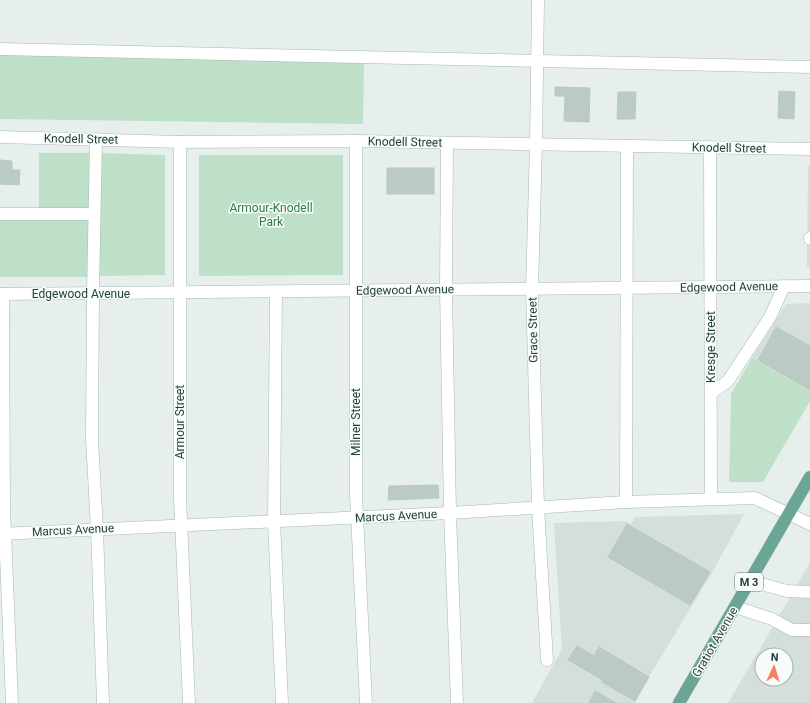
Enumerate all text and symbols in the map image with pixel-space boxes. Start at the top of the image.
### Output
street label: Knodell Street [44,131,118,147]
street label: Knodell Street [368,134,442,150]
street label: Knodell Street [692,140,766,156]
park label: Armour-Knodell Park [229,201,313,229]
street label: Edgewood Avenue [680,279,778,295]
street label: Edgewood Avenue [356,282,454,298]
street label: Edgewood Avenue [32,287,130,301]
street label: Grace Street [525,297,541,363]
street label: Kresge Street [704,311,718,383]
street label: Armour Street [173,385,187,459]
street label: Milner Street [349,388,363,456]
street label: Marcus Avenue [355,507,437,525]
street label: Marcus Avenue [32,521,114,539]
road number: M 3 [735,573,763,591]
street label: Gratiot Avenue [689,605,741,679]
north arrow [754,647,794,687]
text: N [770,651,779,664]

